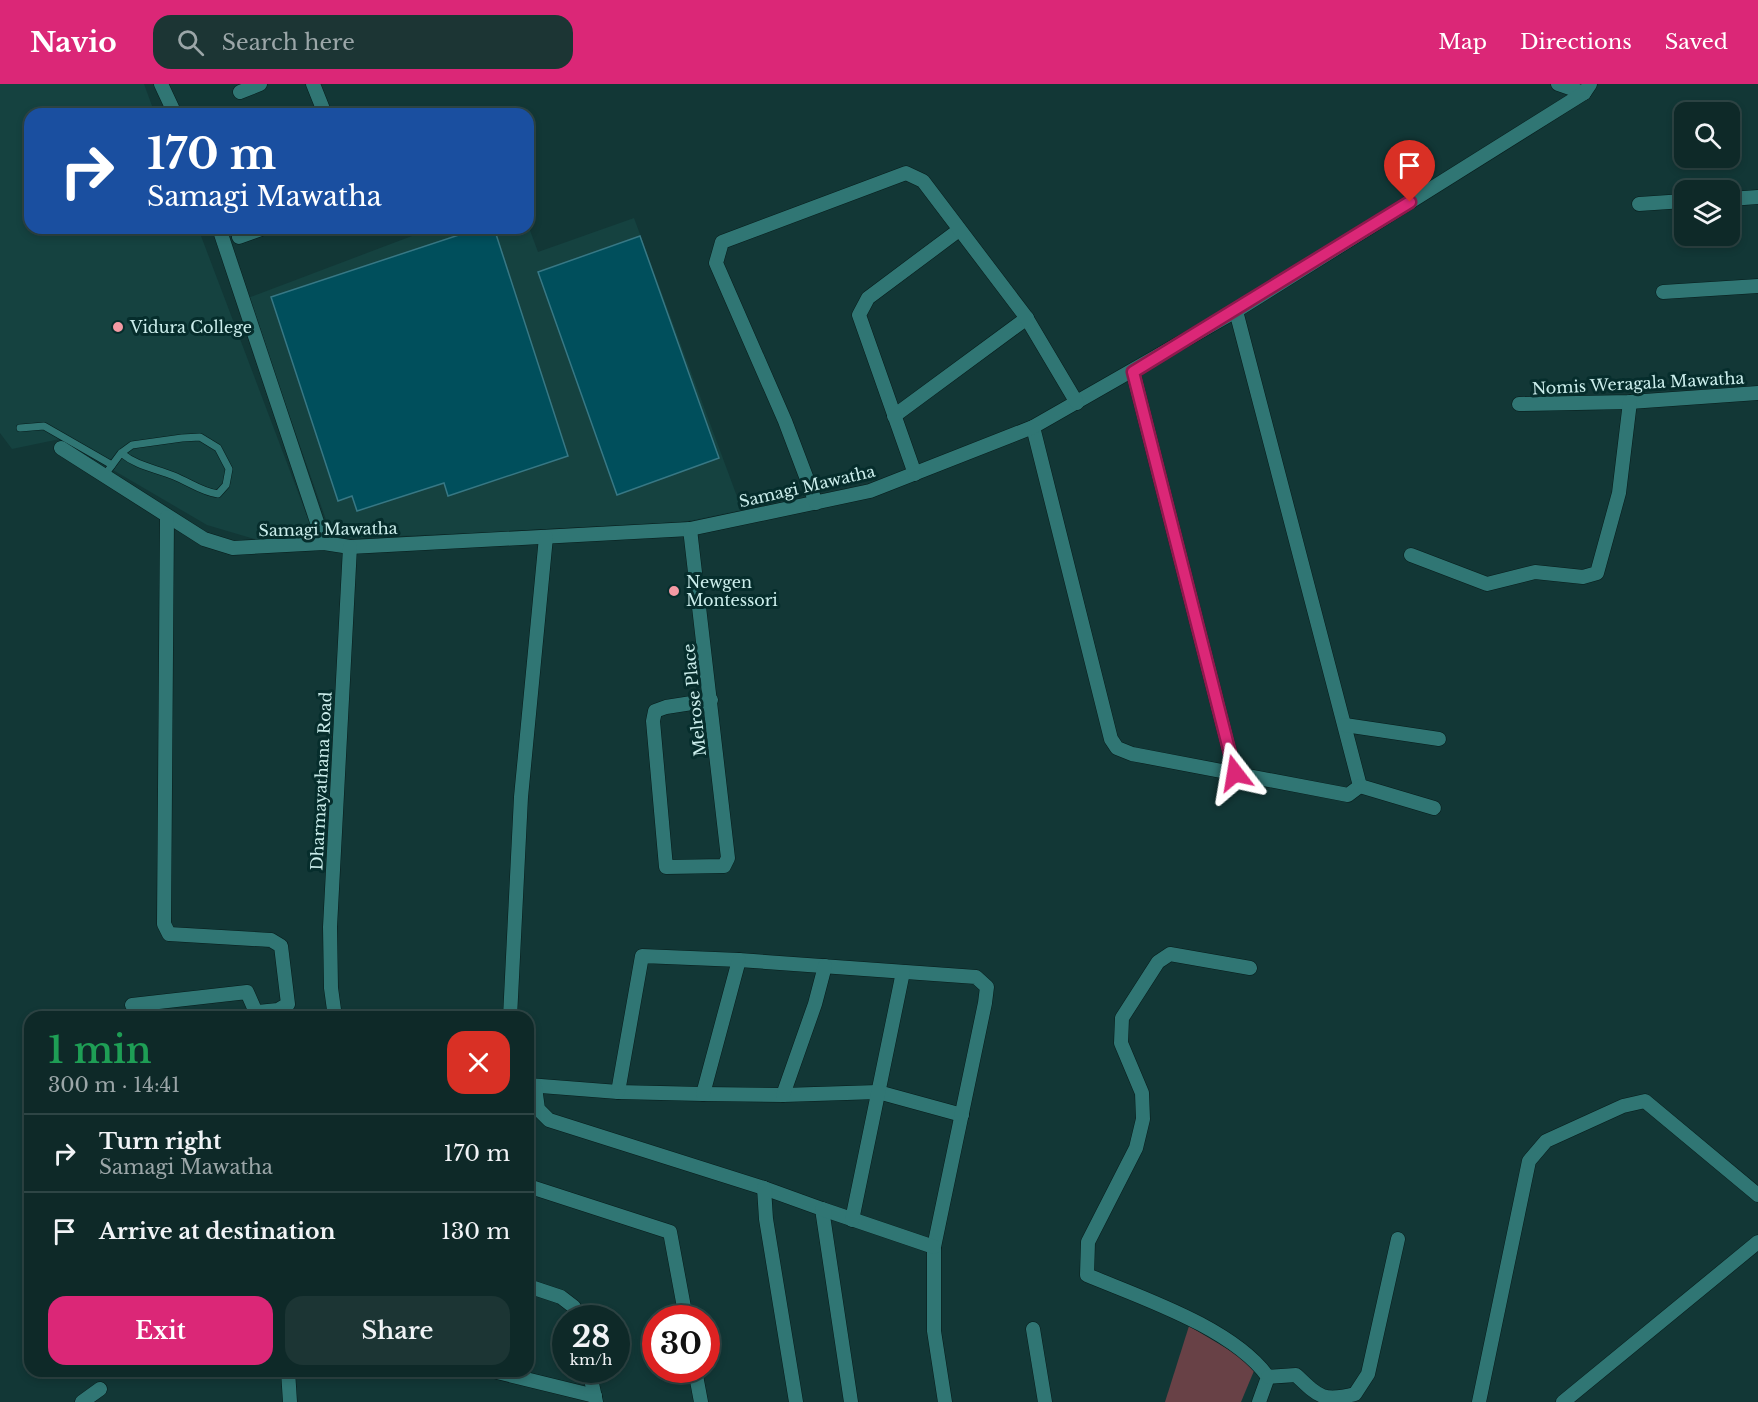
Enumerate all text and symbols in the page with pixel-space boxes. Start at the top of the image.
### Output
search box [153,15,573,69]
text: Navio [30,25,117,60]
icon: search [174,26,207,59]
text: Search here [222,29,355,56]
text: Map [1438,29,1487,55]
text: Directions [1520,29,1632,55]
text: Saved [1665,29,1728,55]
map controls [1674,102,1740,246]
button: search [1674,102,1740,168]
text: 170 m [147,128,276,180]
icon: right [48,132,126,210]
pin [1384,140,1435,202]
icon: arrive [1393,149,1426,182]
text: Samagi Mawatha [147,180,382,213]
button: layers [1674,180,1740,246]
place label: Vidura College [129,317,252,337]
marker: Vidura College [111,320,125,334]
street label: Nomis Weragala Mawatha [1531,367,1745,399]
street label: Samagi Mawatha [737,461,877,511]
street label: Samagi Mawatha [258,518,398,540]
place label: Newgen Montessori [686,572,778,610]
marker: Newgen Montessori [667,584,681,598]
street label: Melrose Place [678,643,710,757]
street label: Dharmayathana Road [306,691,336,871]
position arrow [1203,741,1267,805]
text: 1 min [48,1028,152,1073]
button: close [447,1031,510,1094]
text: 300 m · 14:41 [48,1073,180,1097]
text: Turn right [99,1128,221,1155]
icon: right [48,1137,81,1170]
text: 170 m [444,1140,510,1167]
text: Samagi Mawatha [99,1155,273,1179]
icon: arrive [48,1215,81,1248]
text: Arrive at destination [99,1218,336,1245]
text: 130 m [441,1218,510,1245]
button: Exit [48,1296,273,1365]
button: Share [285,1296,510,1365]
speed limit sign: 30 [642,1305,720,1383]
text: 28 [572,1318,610,1355]
text: km/h [570,1350,612,1369]

